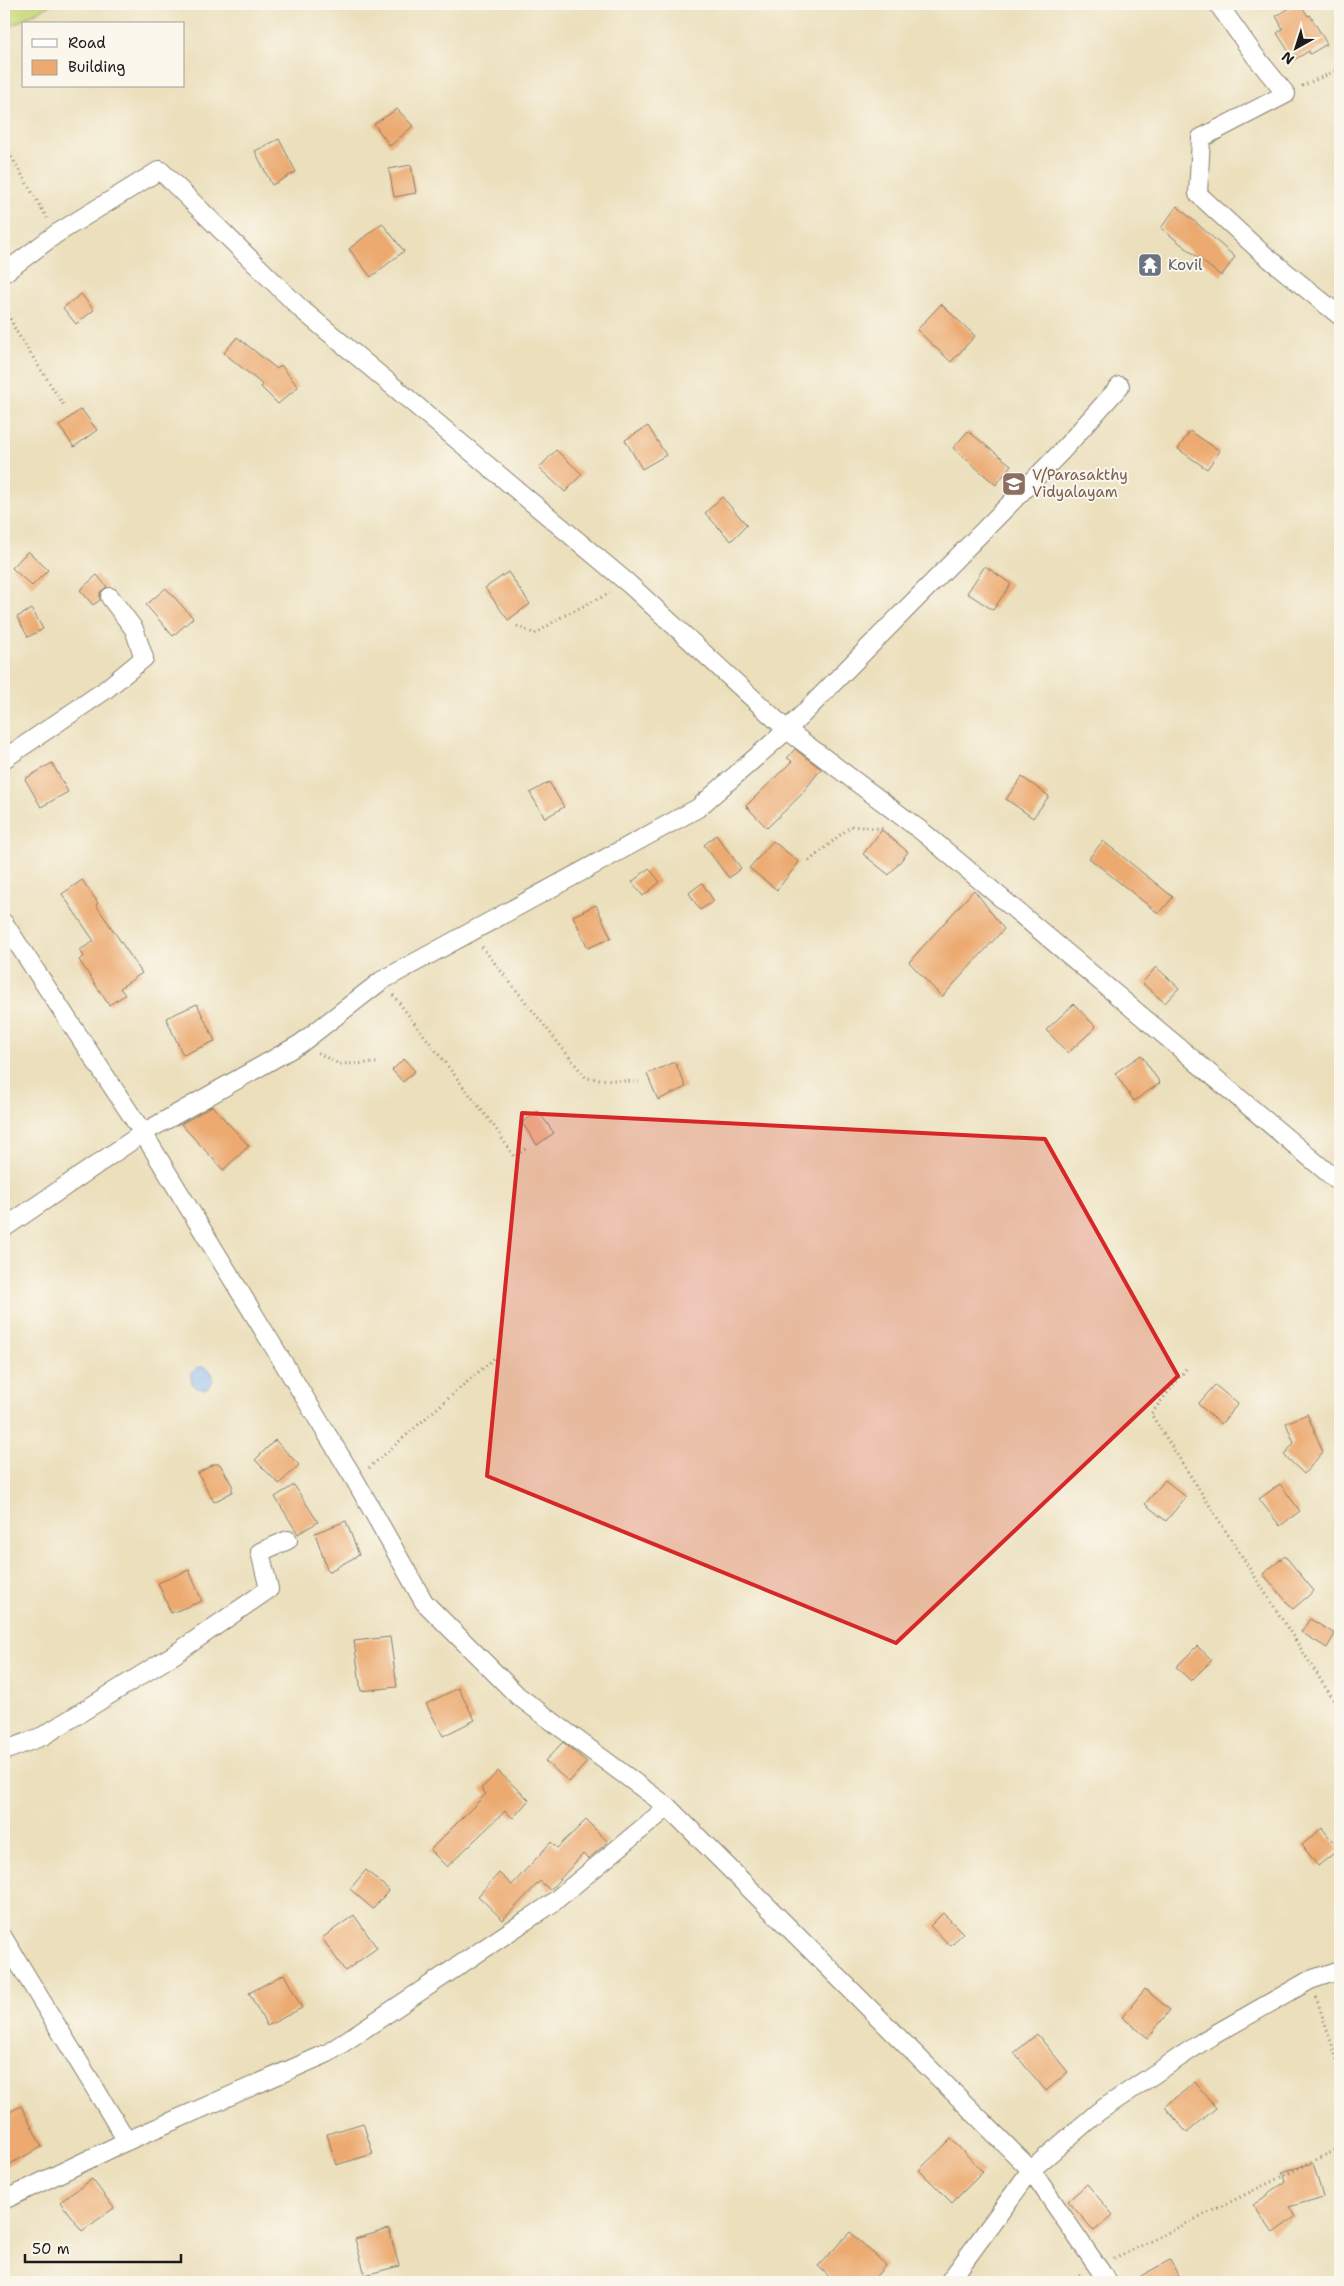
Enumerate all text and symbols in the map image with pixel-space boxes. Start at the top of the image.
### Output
legend [22,22,185,88]
north arrow [1272,22,1322,72]
text: Road [68,33,106,53]
text: N [1278,48,1298,69]
text: Building [68,57,125,77]
temple icon: Kovil [1137,252,1163,278]
place label: Kovil [1168,255,1203,275]
place label: V/Parasakthy Vidyalayam [1032,465,1128,502]
school or university icon: V/Parasakthy Vidyalayam [1001,471,1027,497]
scale bar [25,2231,181,2263]
text: 50 m [32,2239,70,2259]

